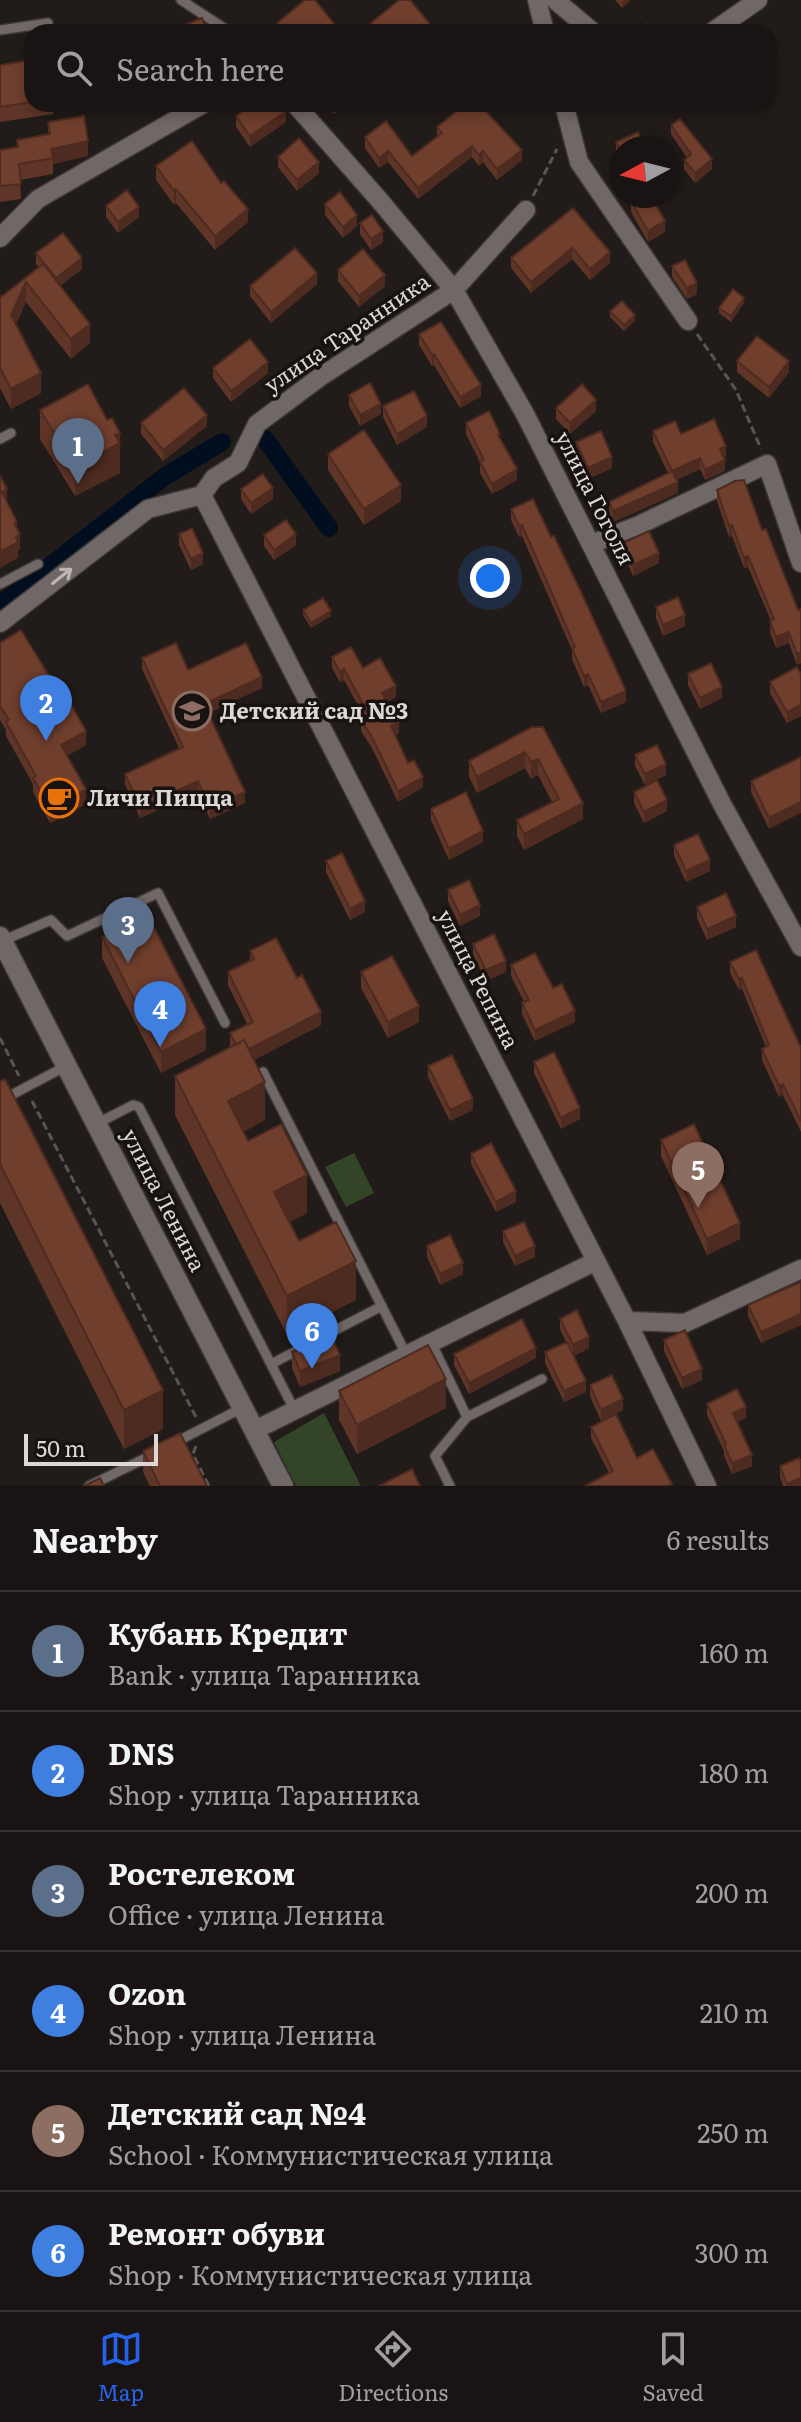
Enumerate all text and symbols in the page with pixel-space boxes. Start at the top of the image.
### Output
search box [24,24,777,112]
icon: search [52,46,96,90]
text: Search here [116,46,284,90]
north arrow [609,136,681,208]
street label: улица Таранника [257,264,436,400]
pin: 1 [52,418,104,484]
street label: улица Гоголя [548,424,644,570]
your location [470,558,510,598]
one-way arrow [51,567,72,584]
pin: 2 [20,675,72,741]
school or university icon: Детский сад №3 [171,690,213,732]
place label: Детский сад №3 [220,693,408,726]
cafe icon: Личи Пицца [38,777,80,819]
place label: Личи Пицца [87,780,233,813]
pin: 3 [102,897,154,963]
street label: улица Репина [430,903,529,1054]
pin: 4 [134,981,186,1047]
street label: улица Ленина [115,1122,216,1277]
pin: 5 [672,1142,724,1208]
pin: 6 [286,1303,338,1369]
scale bar [24,1430,158,1466]
text: 50 m [36,1431,86,1464]
text: Nearby [32,1513,158,1563]
text: 6 results [666,1519,769,1558]
text: Кубань Кредит [108,1610,348,1654]
text: 1 [53,1632,63,1671]
text: 160 m [699,1632,769,1671]
text: Bank · улица Таранника [108,1654,420,1693]
text: DNS [108,1730,175,1774]
text: 2 [51,1752,65,1791]
text: 180 m [699,1752,769,1791]
text: Shop · улица Таранника [108,1774,420,1813]
text: Ростелеком [108,1850,295,1894]
text: 3 [51,1872,65,1911]
text: 200 m [695,1872,769,1911]
text: Office · улица Ленина [108,1894,384,1933]
text: Ozon [108,1970,186,2014]
text: 4 [50,1992,66,2031]
text: 210 m [700,1992,769,2031]
text: Shop · улица Ленина [108,2014,376,2053]
text: Детский сад №4 [108,2090,366,2134]
text: 5 [51,2112,65,2151]
text: 250 m [697,2112,769,2151]
text: School · Коммунистическая улица [108,2134,553,2173]
text: Ремонт обуви [108,2210,325,2254]
text: 6 [50,2232,66,2271]
text: 300 m [694,2232,769,2271]
text: Shop · Коммунистическая улица [108,2254,532,2293]
tab: Map [97,2327,144,2408]
tab: Directions [338,2327,448,2408]
tab: Saved [643,2327,704,2408]

